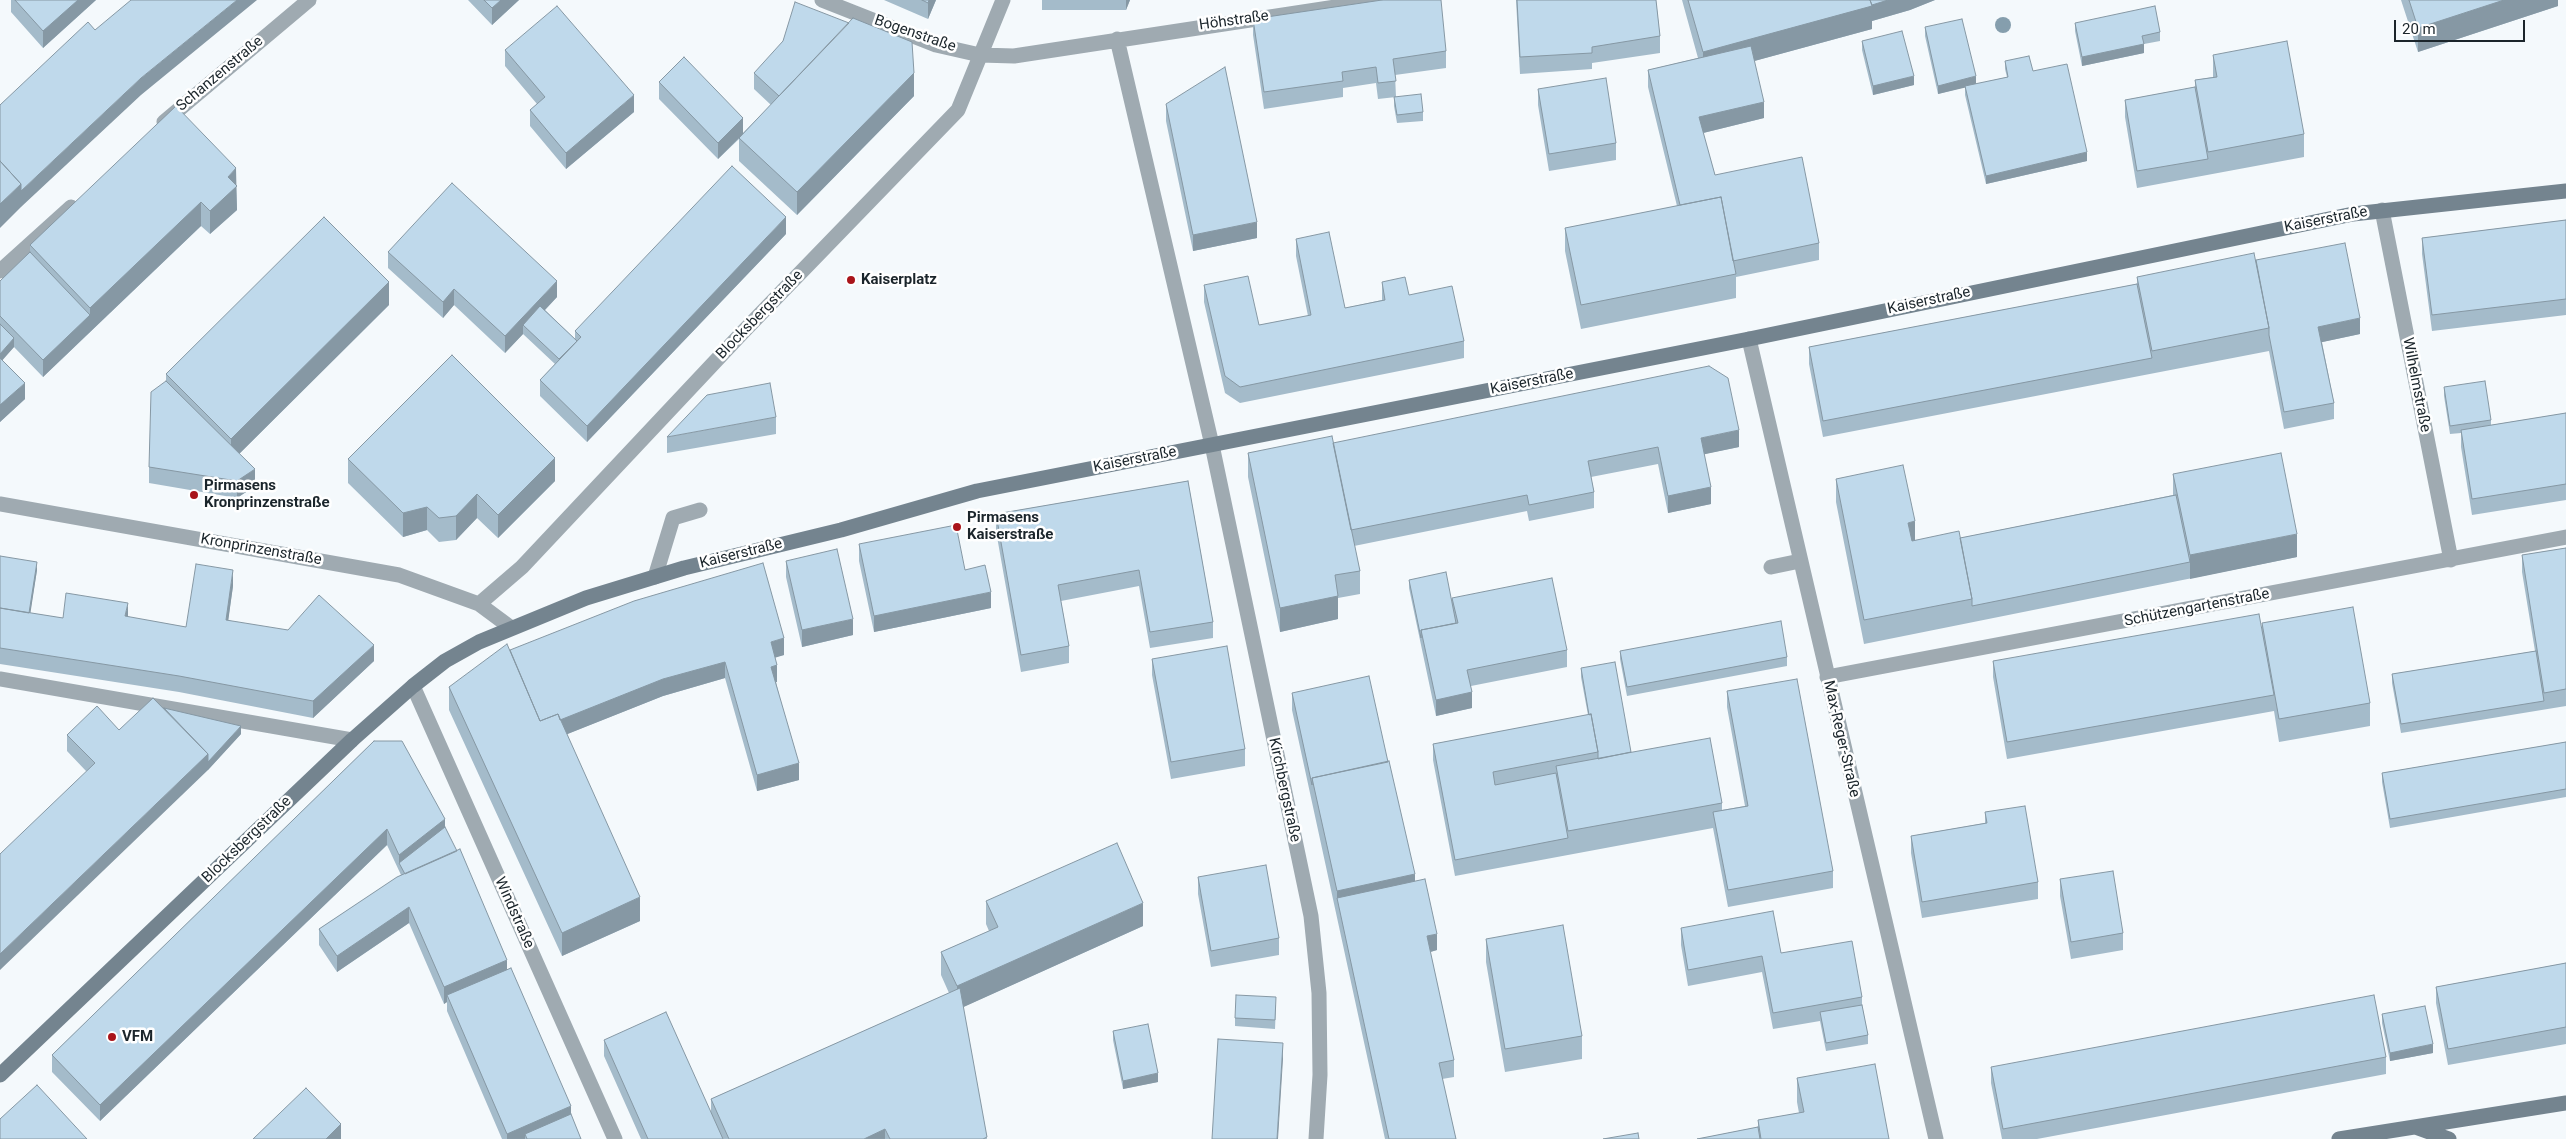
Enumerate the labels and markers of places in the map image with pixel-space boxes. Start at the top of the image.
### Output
place label: Kaiserplatz [861,271,937,289]
marker: Kaiserplatz [845,274,857,286]
place label: Pirmasens Kronprinzenstraße [204,477,330,512]
marker: Pirmasens Kronprinzenstraße [188,489,200,501]
place label: Pirmasens Kaiserstraße [967,509,1053,544]
marker: Pirmasens Kaiserstraße [951,521,963,533]
place label: VFM [122,1028,153,1046]
marker: VFM [106,1031,118,1043]

